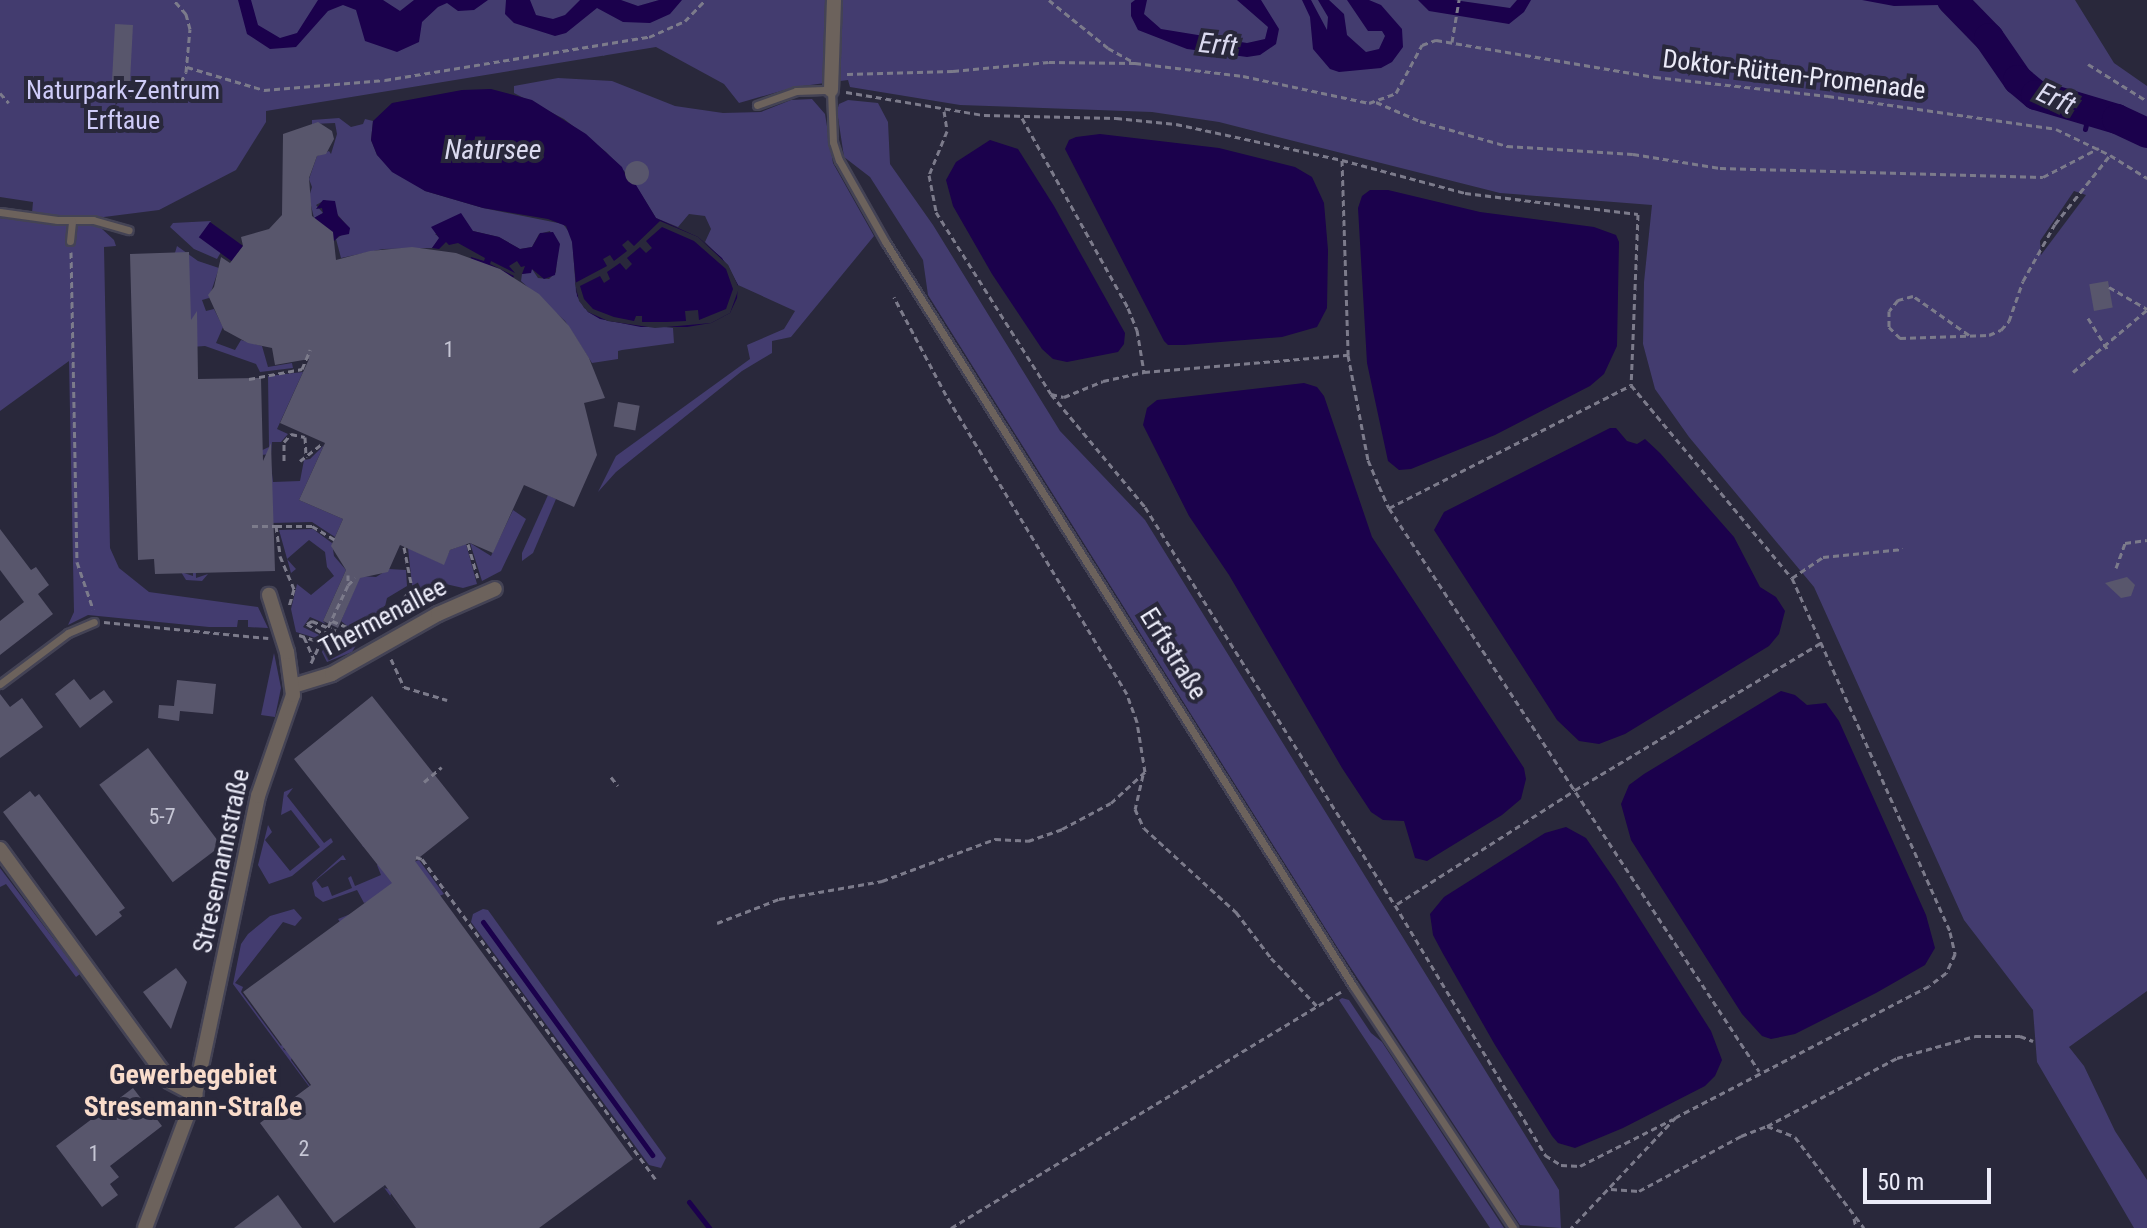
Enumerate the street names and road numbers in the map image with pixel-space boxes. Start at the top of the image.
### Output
street label: Doktor-Rütten-Promenade [1661,43,1927,107]
street label: Thermenallee [314,572,452,664]
street label: Erftstraße [1133,602,1213,706]
street label: Stresemannstraße [187,766,257,956]

